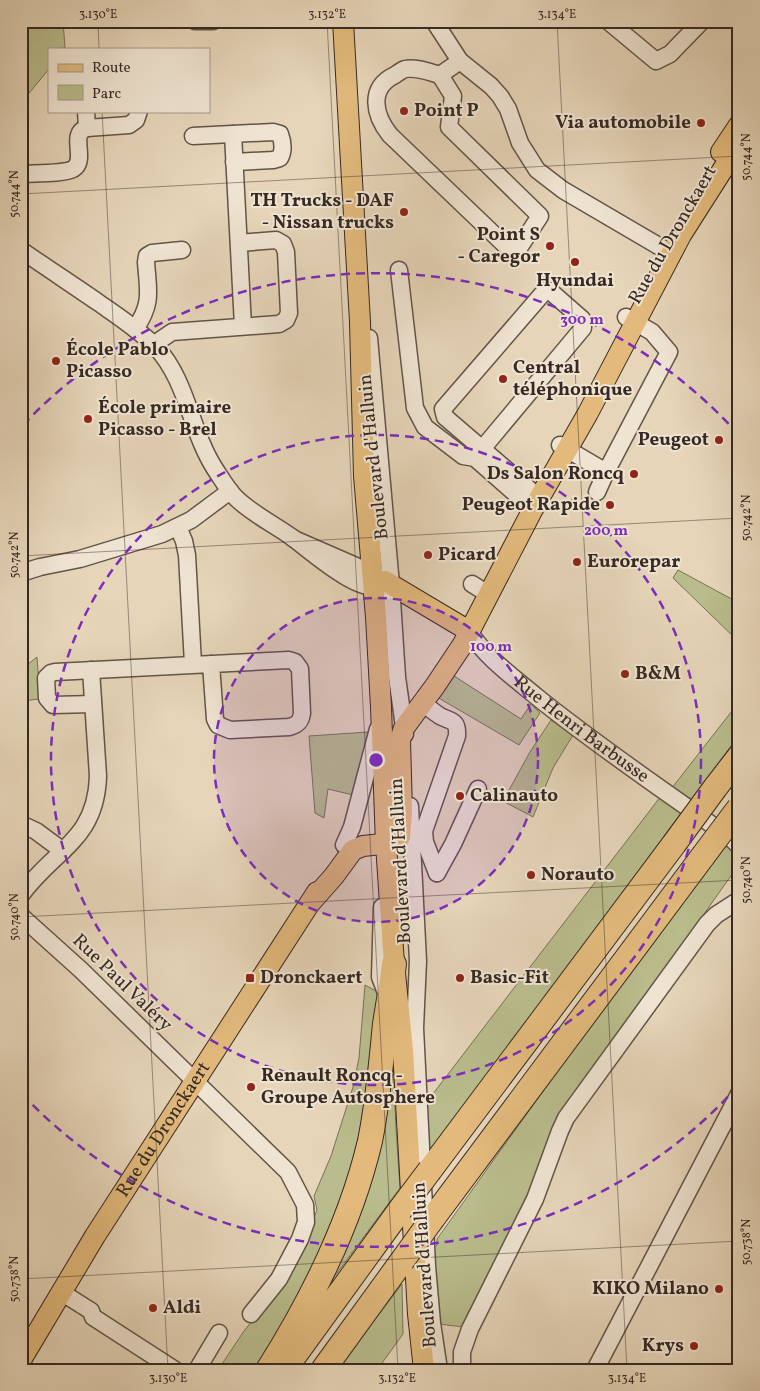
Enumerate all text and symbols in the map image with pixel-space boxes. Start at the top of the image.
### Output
text: 3.130°E [79,7,117,23]
text: 3.132°E [308,7,346,23]
text: 3.134°E [538,7,576,23]
legend [48,48,210,112]
text: Route [92,58,131,79]
text: Parc [92,84,121,105]
place label: Point P [414,98,479,124]
marker: Point P [398,105,410,117]
place label: Via automobile [555,110,691,136]
marker: Via automobile [695,117,707,129]
text: 50.744°N [739,133,755,181]
street label: Rue du Dronckaert [623,160,724,309]
text: 50.744°N [7,170,23,218]
place label: TH Trucks - DAF - Nissan trucks [250,188,394,236]
marker: TH Trucks - DAF - Nissan trucks [398,206,410,218]
place label: Point S - Caregor [457,222,540,270]
marker: Point S - Caregor [544,240,556,252]
marker: Hyundai [569,256,581,268]
place label: Hyundai [536,268,614,294]
text: 300 m [560,310,604,331]
place label: École Pablo Picasso [66,337,169,385]
marker: École Pablo Picasso [50,355,62,367]
place label: Central téléphonique [513,355,633,403]
street label: Boulevard d'Halluin [352,373,396,541]
marker: Central téléphonique [497,373,509,385]
place label: École primaire Picasso - Brel [98,395,232,443]
marker: École primaire Picasso - Brel [82,413,94,425]
place label: Peugeot [638,427,709,453]
marker: Peugeot [713,434,725,446]
place label: Ds Salon Roncq [487,461,625,487]
marker: Ds Salon Roncq [628,468,640,480]
place label: Peugeot Rapide [462,492,600,518]
text: 50.742°N [739,495,755,541]
marker: Peugeot Rapide [604,499,616,511]
text: 200 m [584,521,628,542]
text: 50.742°N [7,532,23,578]
place label: Picard [438,542,497,568]
marker: Picard [422,549,434,561]
place label: Eurorepar [587,549,680,575]
marker: Eurorepar [571,556,583,568]
text: 100 m [470,637,513,658]
place label: B&M [635,661,681,687]
marker: B&M [619,668,631,680]
street label: Rue Henri Barbusse [508,670,654,790]
centre of rings [367,751,385,769]
street label: Boulevard d'Halluin [384,777,418,945]
place label: Calinauto [470,783,558,809]
marker: Calinauto [454,790,466,802]
text: 50.740°N [739,856,755,904]
place label: Norauto [541,862,615,888]
marker: Norauto [525,869,537,881]
text: 50.740°N [7,893,23,941]
street label: Rue Paul Valéry [66,928,178,1038]
place label: Dronckaert [260,965,362,991]
place label: Basic-Fit [470,965,549,991]
marker: Dronckaert [244,972,256,984]
marker: Basic-Fit [454,972,466,984]
street label: Rue du Dronckaert [110,1057,217,1202]
place label: Renault Roncq - Groupe Autosphere [261,1063,435,1111]
marker: Renault Roncq - Groupe Autosphere [245,1081,257,1093]
street label: Boulevard d'Halluin [406,1181,444,1349]
text: 50.738°N [739,1219,755,1265]
text: 50.738°N [7,1256,23,1302]
place label: KIKO Milano [592,1276,709,1302]
marker: KIKO Milano [713,1283,725,1295]
place label: Aldi [163,1295,202,1321]
marker: Aldi [147,1302,159,1314]
place label: Krys [642,1333,684,1359]
marker: Krys [688,1340,700,1352]
text: 3.130°E [149,1371,187,1387]
text: 3.132°E [378,1371,416,1387]
text: 3.134°E [608,1371,646,1387]

